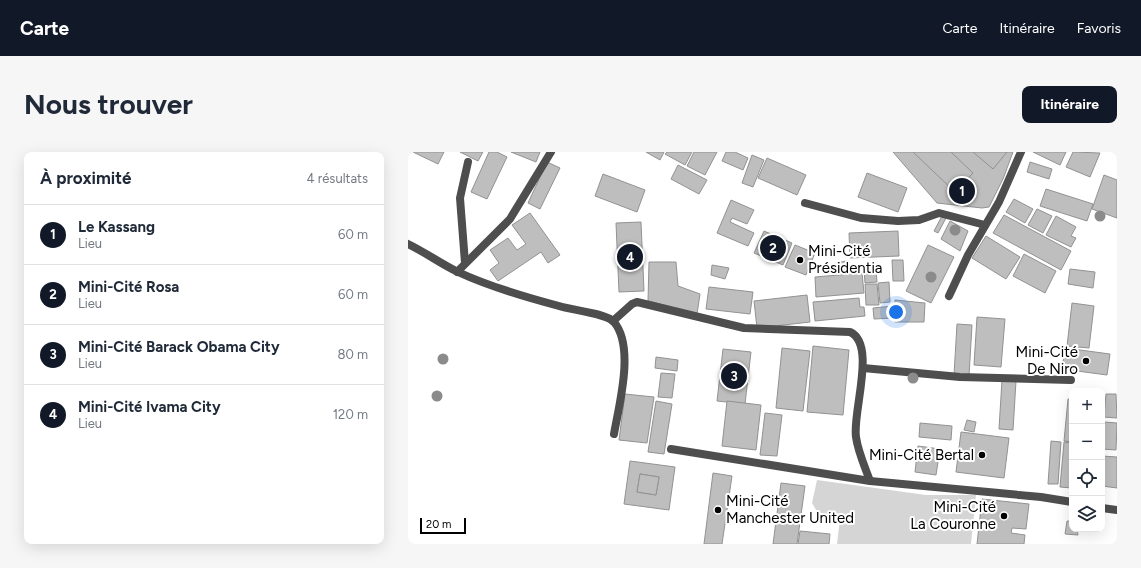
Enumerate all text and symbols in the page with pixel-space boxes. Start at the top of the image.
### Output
text: Carte [20,17,69,40]
text: Carte [943,20,977,37]
text: Itinéraire [999,20,1055,37]
text: Favoris [1077,20,1121,37]
button: Itinéraire [1022,86,1117,123]
text: Nous trouver [24,87,193,121]
text: À proximité [40,168,131,188]
text: 4 résultats [307,171,368,186]
pin: 1 [949,176,975,206]
text: Le Kassang [78,218,155,236]
text: 1 [50,227,56,242]
text: 60 m [338,227,368,242]
pin: 2 [760,233,786,263]
text: Lieu [78,236,102,251]
pin: 4 [617,242,643,272]
place label: Mini-Cité Présidentia [808,242,883,277]
marker: Mini-Cité Présidentia [795,255,805,265]
text: Mini-Cité Rosa [78,278,179,296]
text: 2 [49,287,57,302]
text: 60 m [338,287,368,302]
text: Lieu [78,296,102,311]
your location [886,302,906,322]
text: Mini-Cité Barack Obama City [78,338,280,356]
place label: Mini-Cité De Niro [1016,343,1078,378]
text: 3 [49,347,57,362]
text: 80 m [337,347,368,362]
text: Lieu [78,356,102,371]
marker: Mini-Cité De Niro [1081,356,1091,366]
pin: 3 [721,361,747,391]
map controls [1069,388,1105,532]
button: + [1069,388,1105,424]
text: Mini-Cité Ivama City [78,398,221,416]
text: 4 [49,407,57,422]
text: 120 m [333,407,368,422]
text: Lieu [78,416,102,431]
button: − [1069,424,1105,460]
place label: Mini-Cité Bertal [869,446,974,464]
marker: Mini-Cité Bertal [977,450,987,460]
button: locate [1069,460,1105,496]
place label: Mini-Cité Manchester United [726,492,854,527]
button: layers [1069,496,1105,532]
place label: Mini-Cité La Couronne [910,498,996,533]
marker: Mini-Cité Manchester United [713,505,723,515]
marker: Mini-Cité La Couronne [999,511,1009,521]
scale bar [420,516,466,535]
text: 20 m [426,518,451,531]

